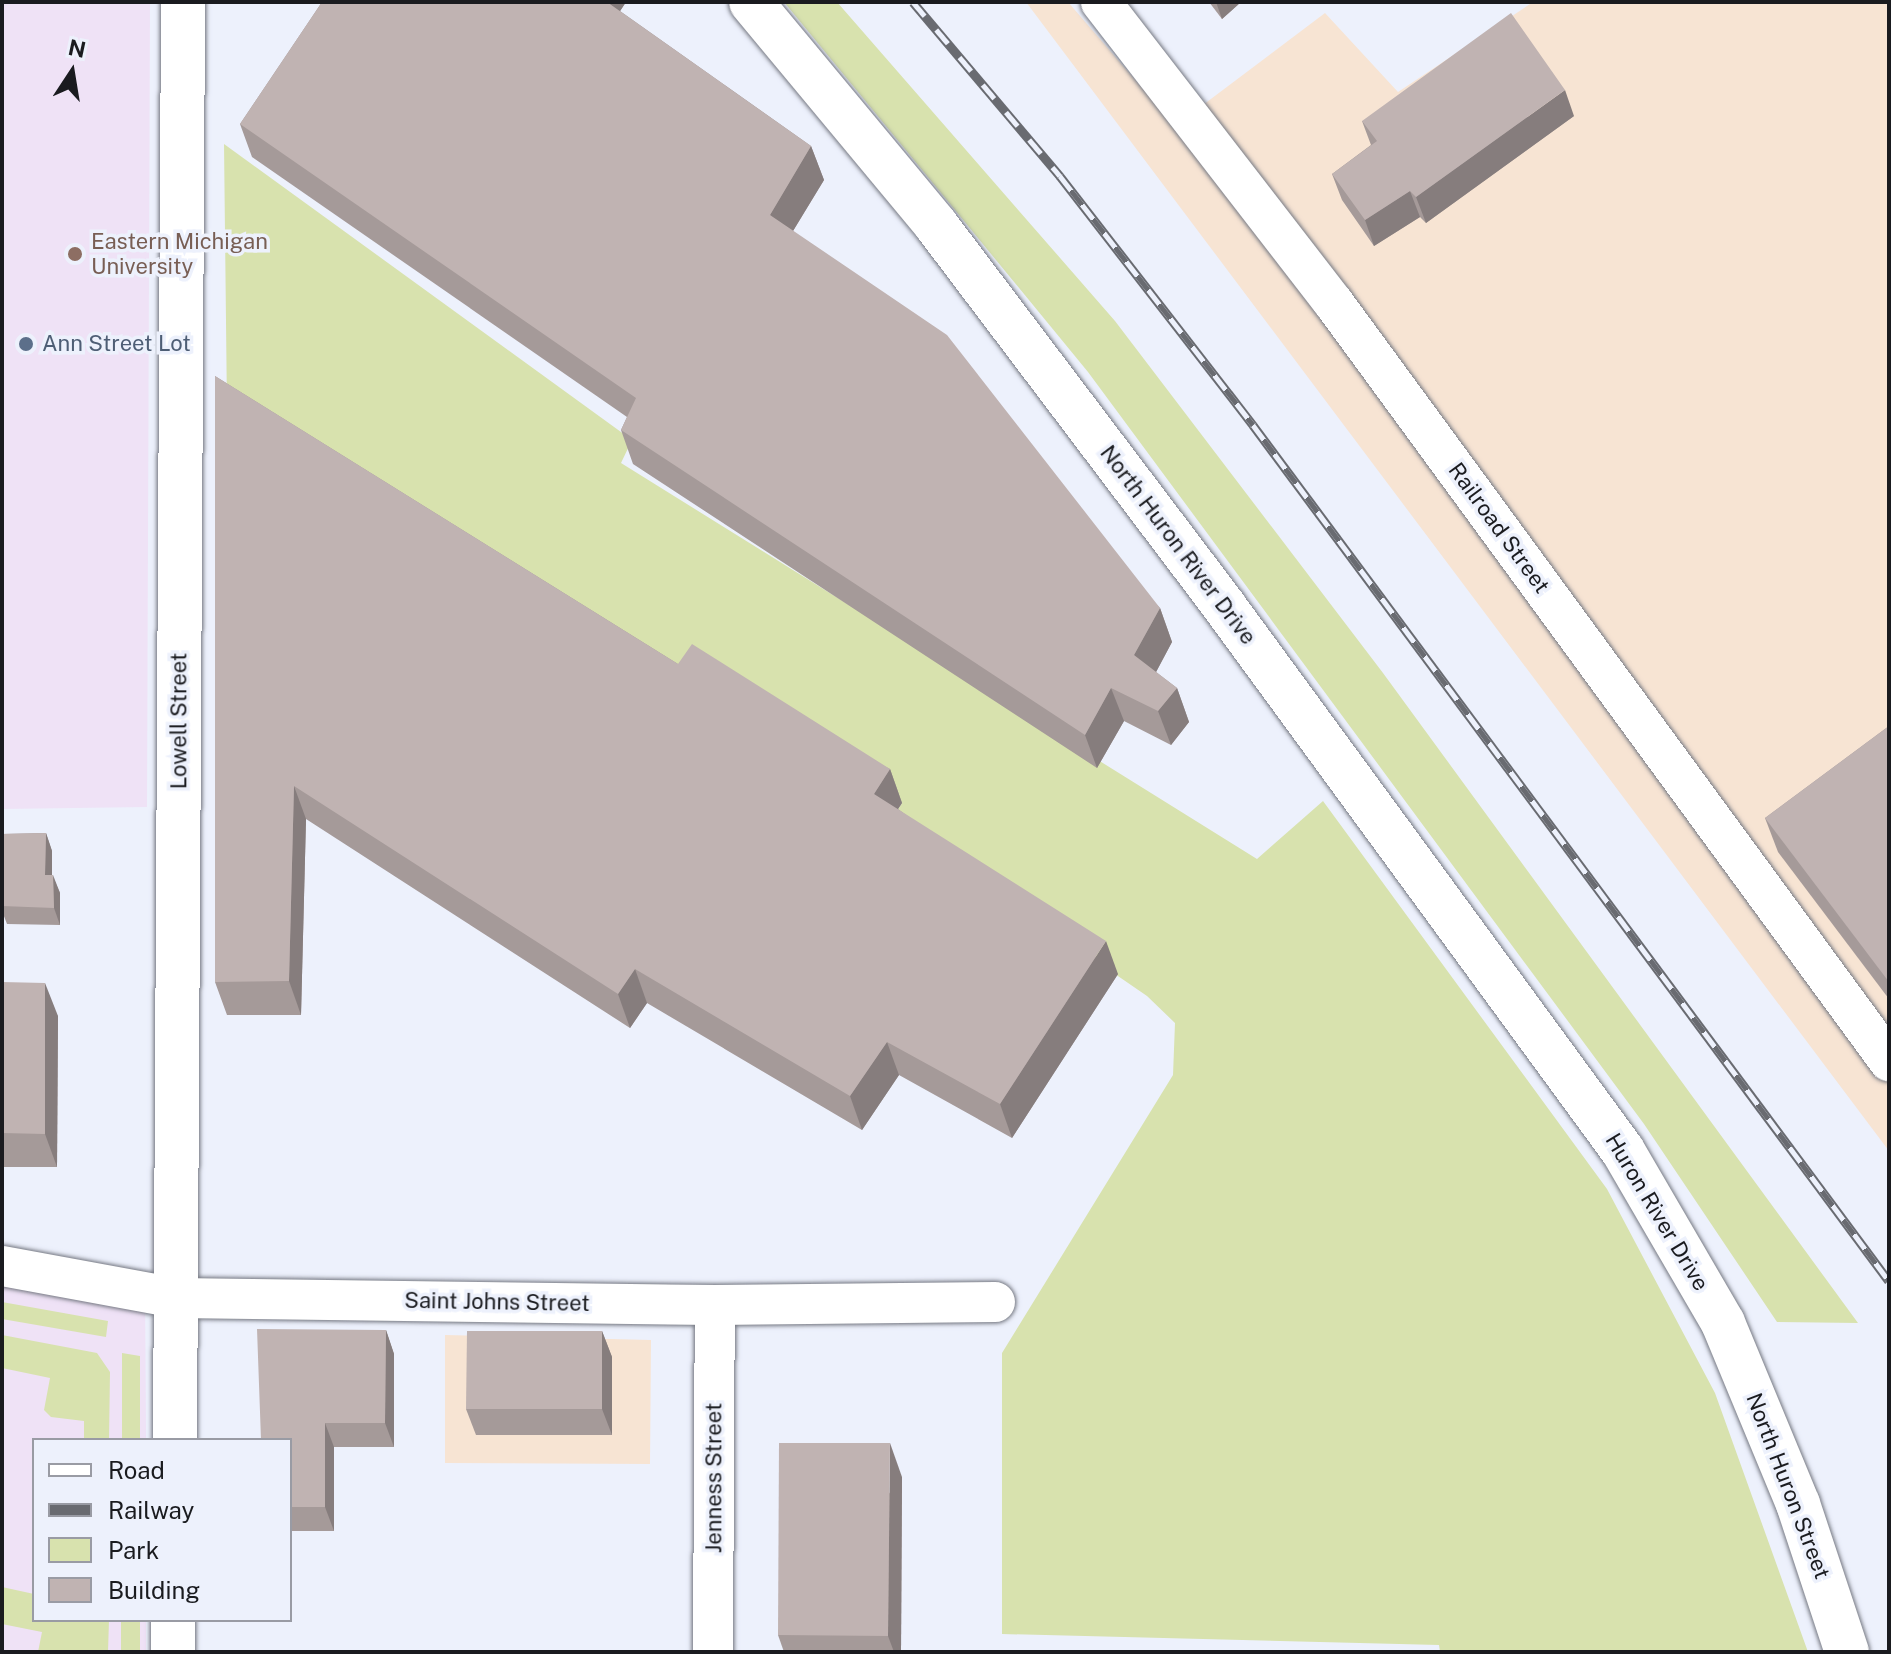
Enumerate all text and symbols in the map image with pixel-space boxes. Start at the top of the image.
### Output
north arrow [32,32,112,112]
text: N [66,34,88,63]
place label: Eastern Michigan University [91,228,268,280]
marker: Eastern Michigan University [66,245,84,263]
place label: Ann Street Lot [42,331,191,357]
marker: Ann Street Lot [17,335,35,353]
street label: North Huron River Drive [1094,440,1262,650]
street label: Railroad Street [1443,458,1555,598]
street label: Lowell Street [166,653,192,789]
street label: Huron River Drive [1600,1129,1714,1295]
street label: Saint Johns Street [404,1287,590,1317]
street label: North Huron Street [1740,1389,1836,1583]
street label: Jenness Street [701,1403,727,1553]
legend [32,1438,292,1622]
text: Road [108,1456,165,1484]
text: Railway [108,1496,194,1524]
text: Park [108,1536,159,1564]
text: Building [108,1576,200,1604]

